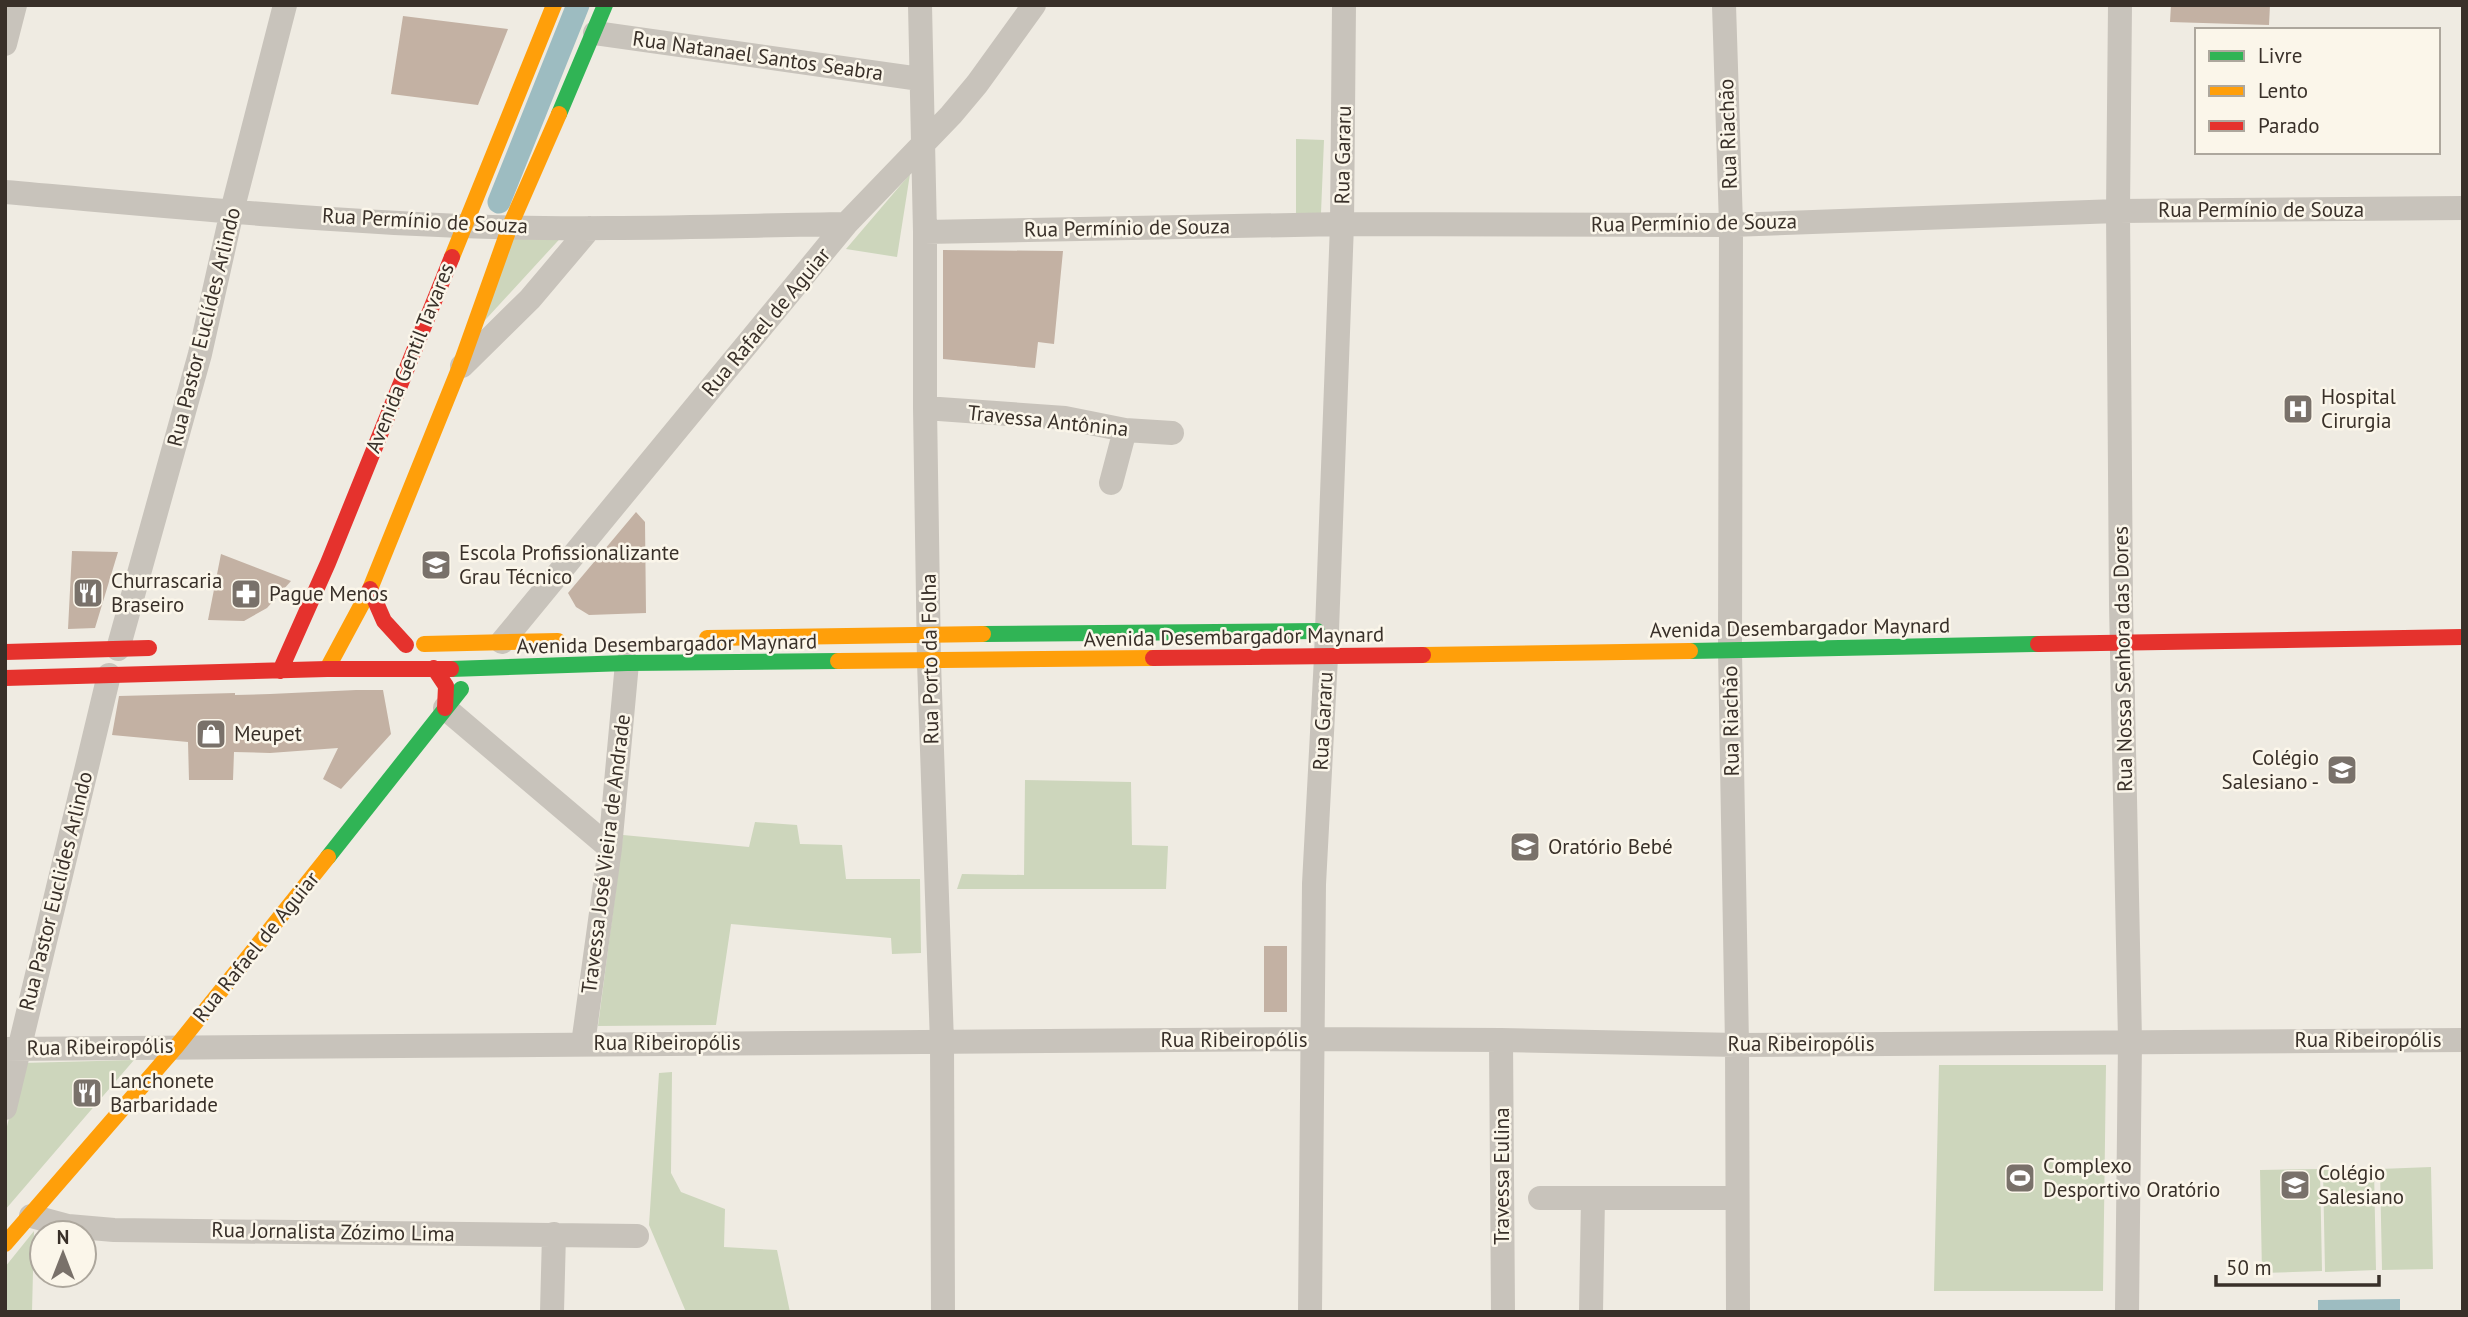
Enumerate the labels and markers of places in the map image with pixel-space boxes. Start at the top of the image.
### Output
place label: Hospital Cirurgia [2321,383,2396,434]
hospital icon: Hospital Cirurgia [2281,392,2315,426]
place label: Escola Profissionalizante Grau Técnico [459,539,679,590]
school or university icon: Escola Profissionalizante Grau Técnico [419,548,453,582]
place label: Churrascaria Braseiro [111,567,222,618]
restaurant icon: Churrascaria Braseiro [71,576,105,610]
pharmacy icon: Pague Menos [229,577,263,611]
place label: Pague Menos [269,580,388,607]
shop icon: Meupet [194,717,228,751]
place label: Meupet [234,720,302,747]
place label: Colégio Salesiano - [2222,744,2319,795]
school or university icon: Colégio Salesiano - [2325,753,2359,787]
school or university icon: Oratório Bebé [1508,830,1542,864]
place label: Oratório Bebé [1548,833,1673,860]
place label: Lanchonete Barbaridade [110,1067,218,1118]
restaurant icon: Lanchonete Barbaridade [70,1076,104,1110]
place label: Complexo Desportivo Oratório [2043,1152,2220,1203]
place label: Colégio Salesiano [2318,1159,2404,1210]
sports icon: Complexo Desportivo Oratório [2003,1161,2037,1195]
school or university icon: Colégio Salesiano [2278,1168,2312,1202]

